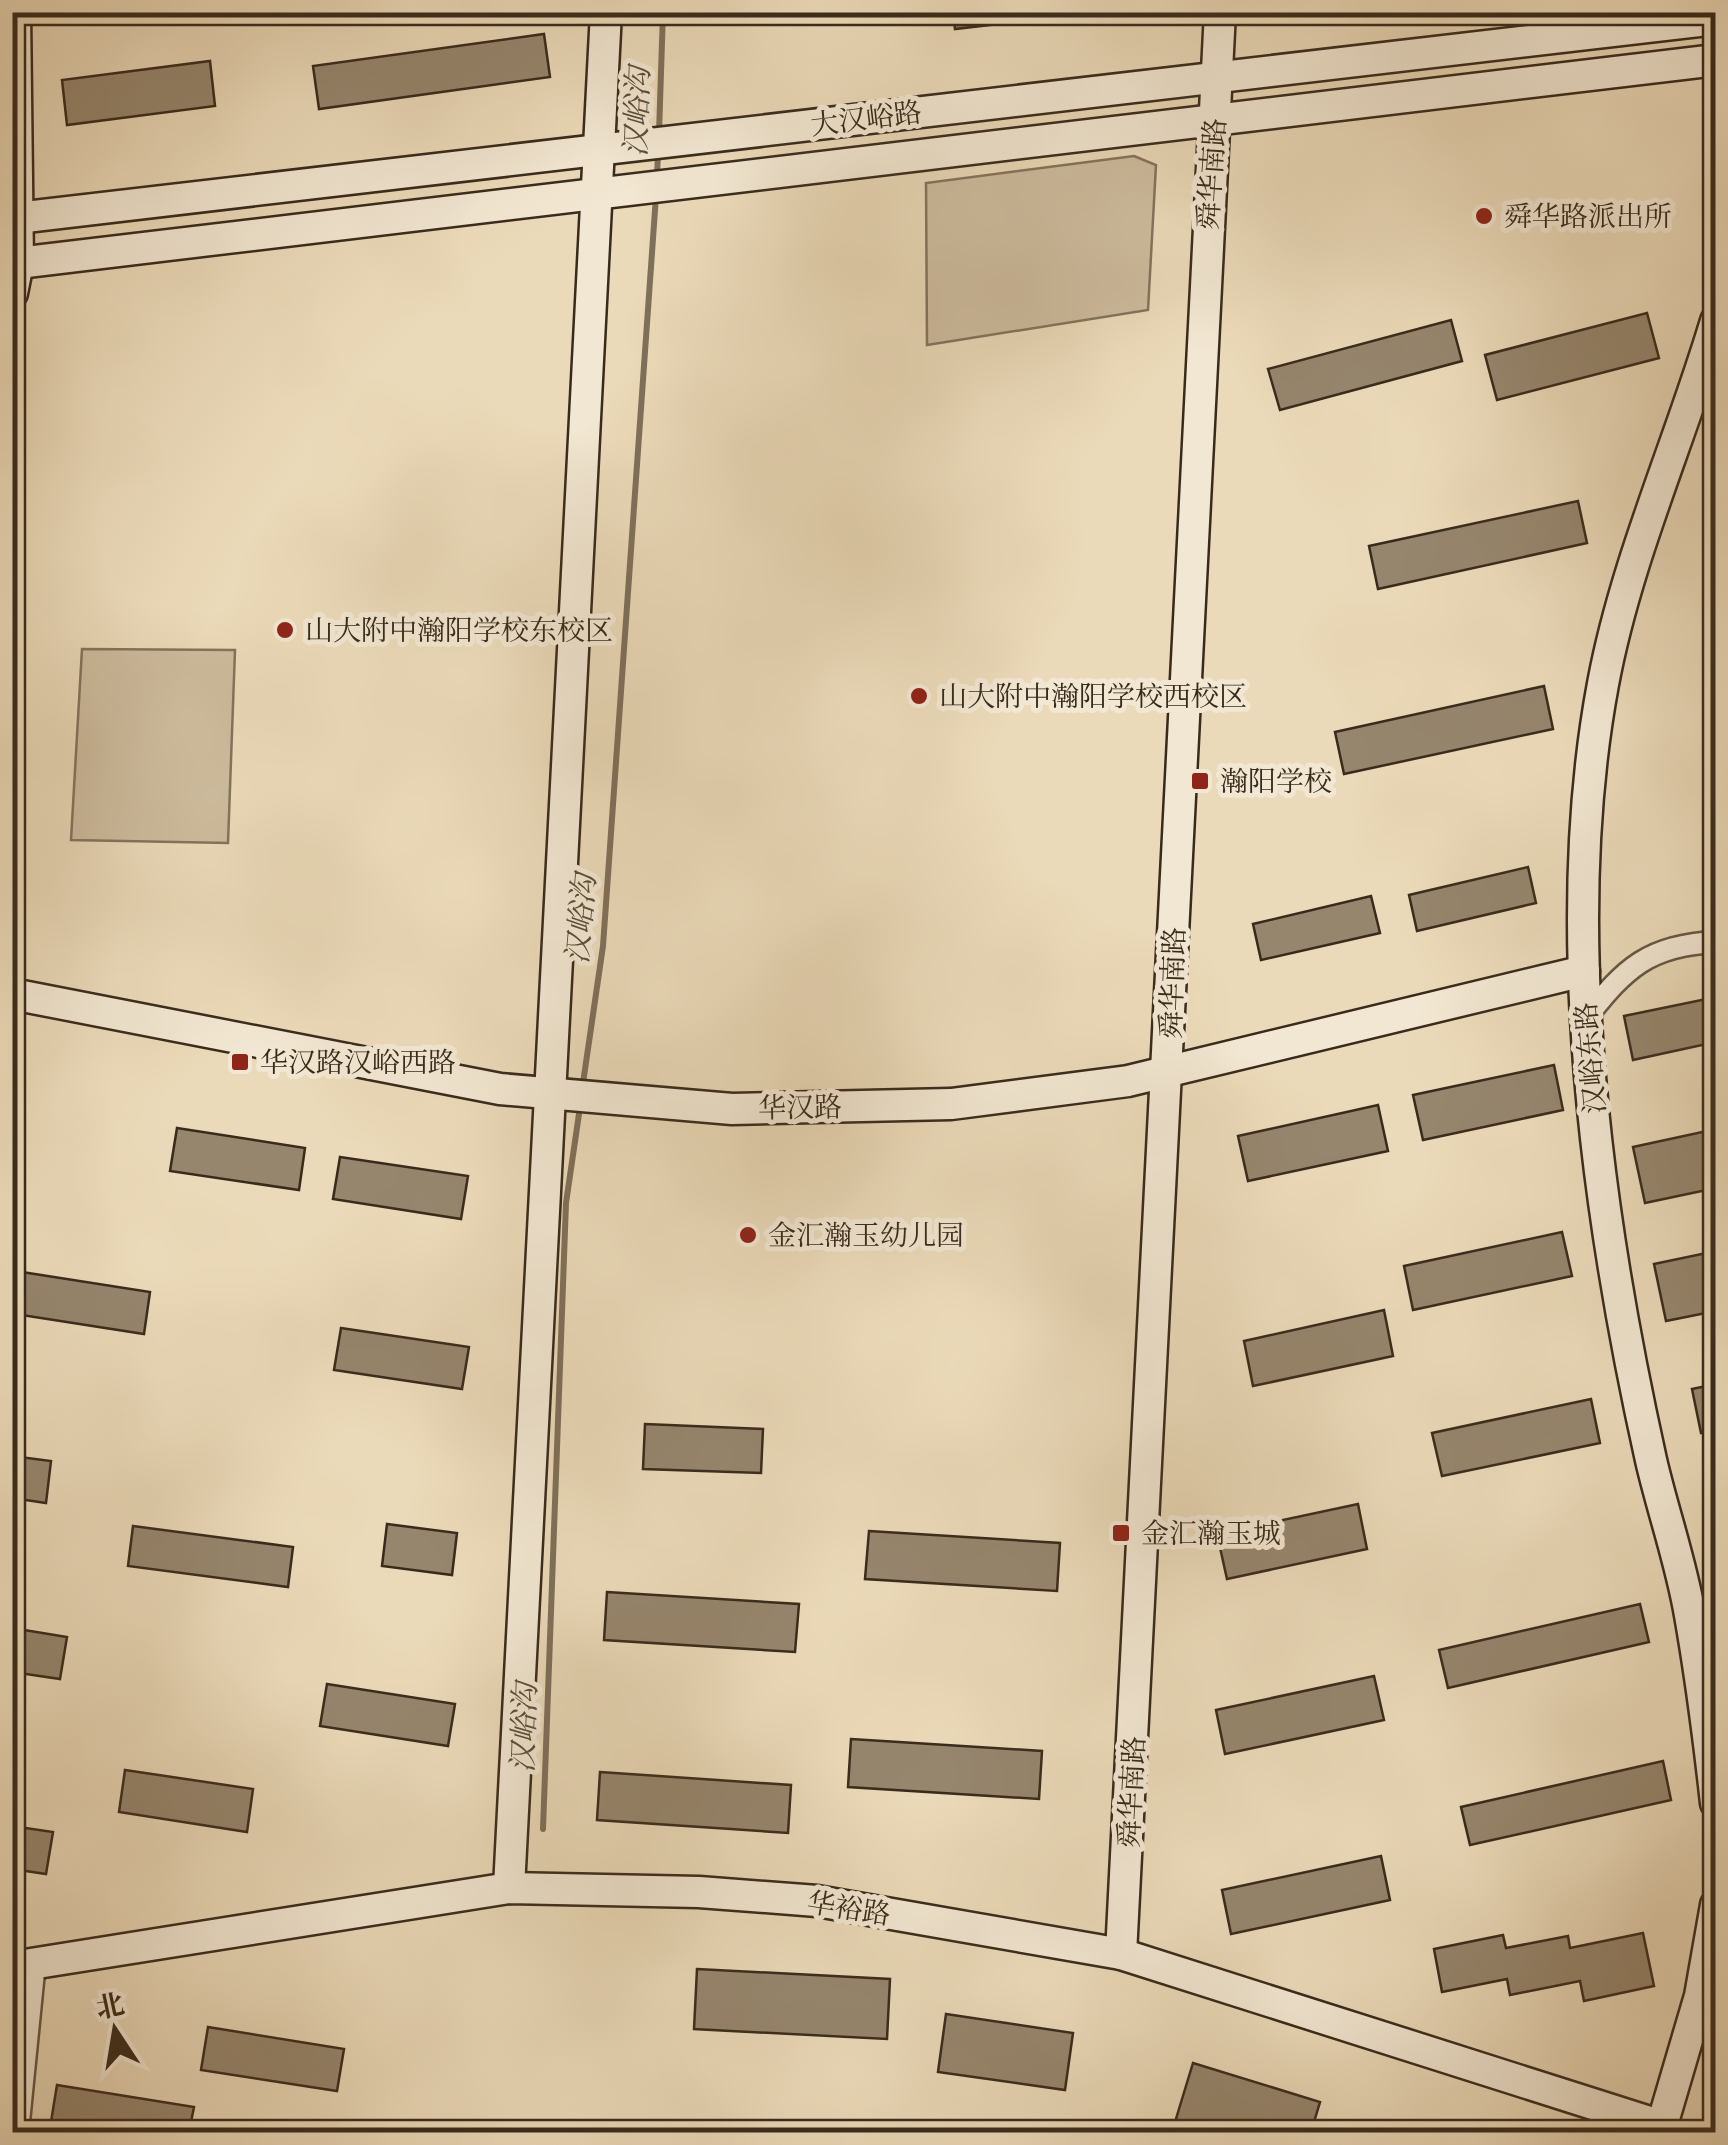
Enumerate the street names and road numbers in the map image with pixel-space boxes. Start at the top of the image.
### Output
street label: 大汉峪路 [808,94,924,143]
street label: 舜华南路 [1190,117,1233,231]
street label: 舜华南路 [1153,926,1192,1040]
street label: 汉峪东路 [1568,1001,1613,1115]
street label: 华汉路 [758,1089,842,1126]
street label: 舜华南路 [1111,1735,1152,1849]
street label: 华裕路 [805,1885,893,1932]

